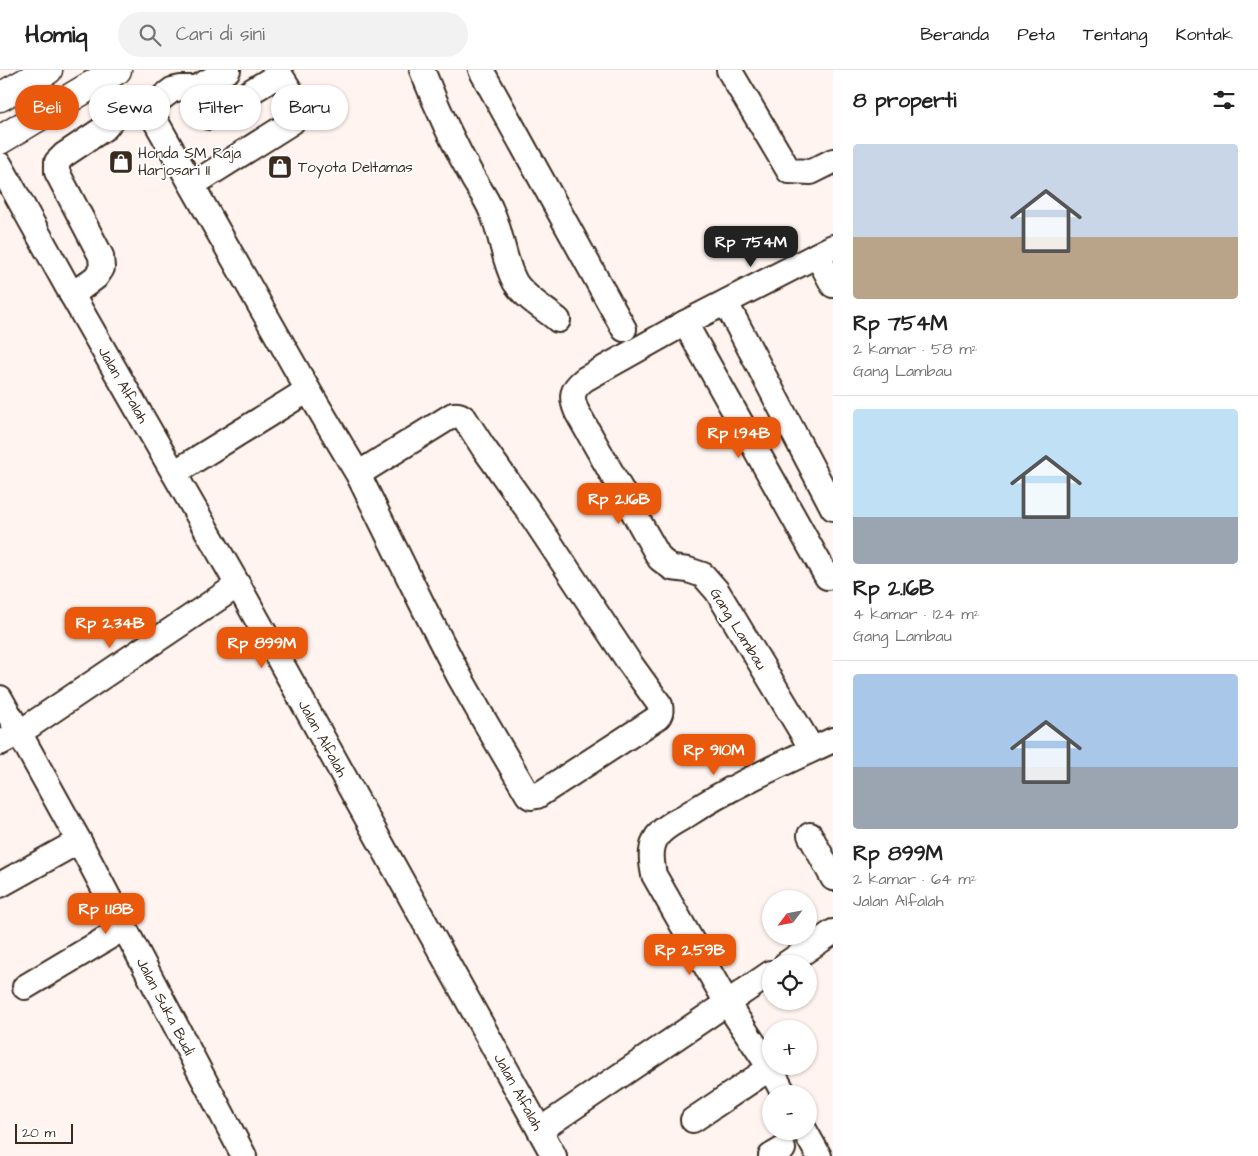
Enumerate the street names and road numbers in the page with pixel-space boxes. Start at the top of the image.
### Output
street label: Jalan Alfalah [93,343,154,427]
street label: Gang Lambau [704,584,772,675]
street label: Jalan Alfalah [293,696,353,781]
street label: Jalan Suka Budi [131,954,200,1059]
street label: Jalan Alfalah [489,1050,549,1135]

